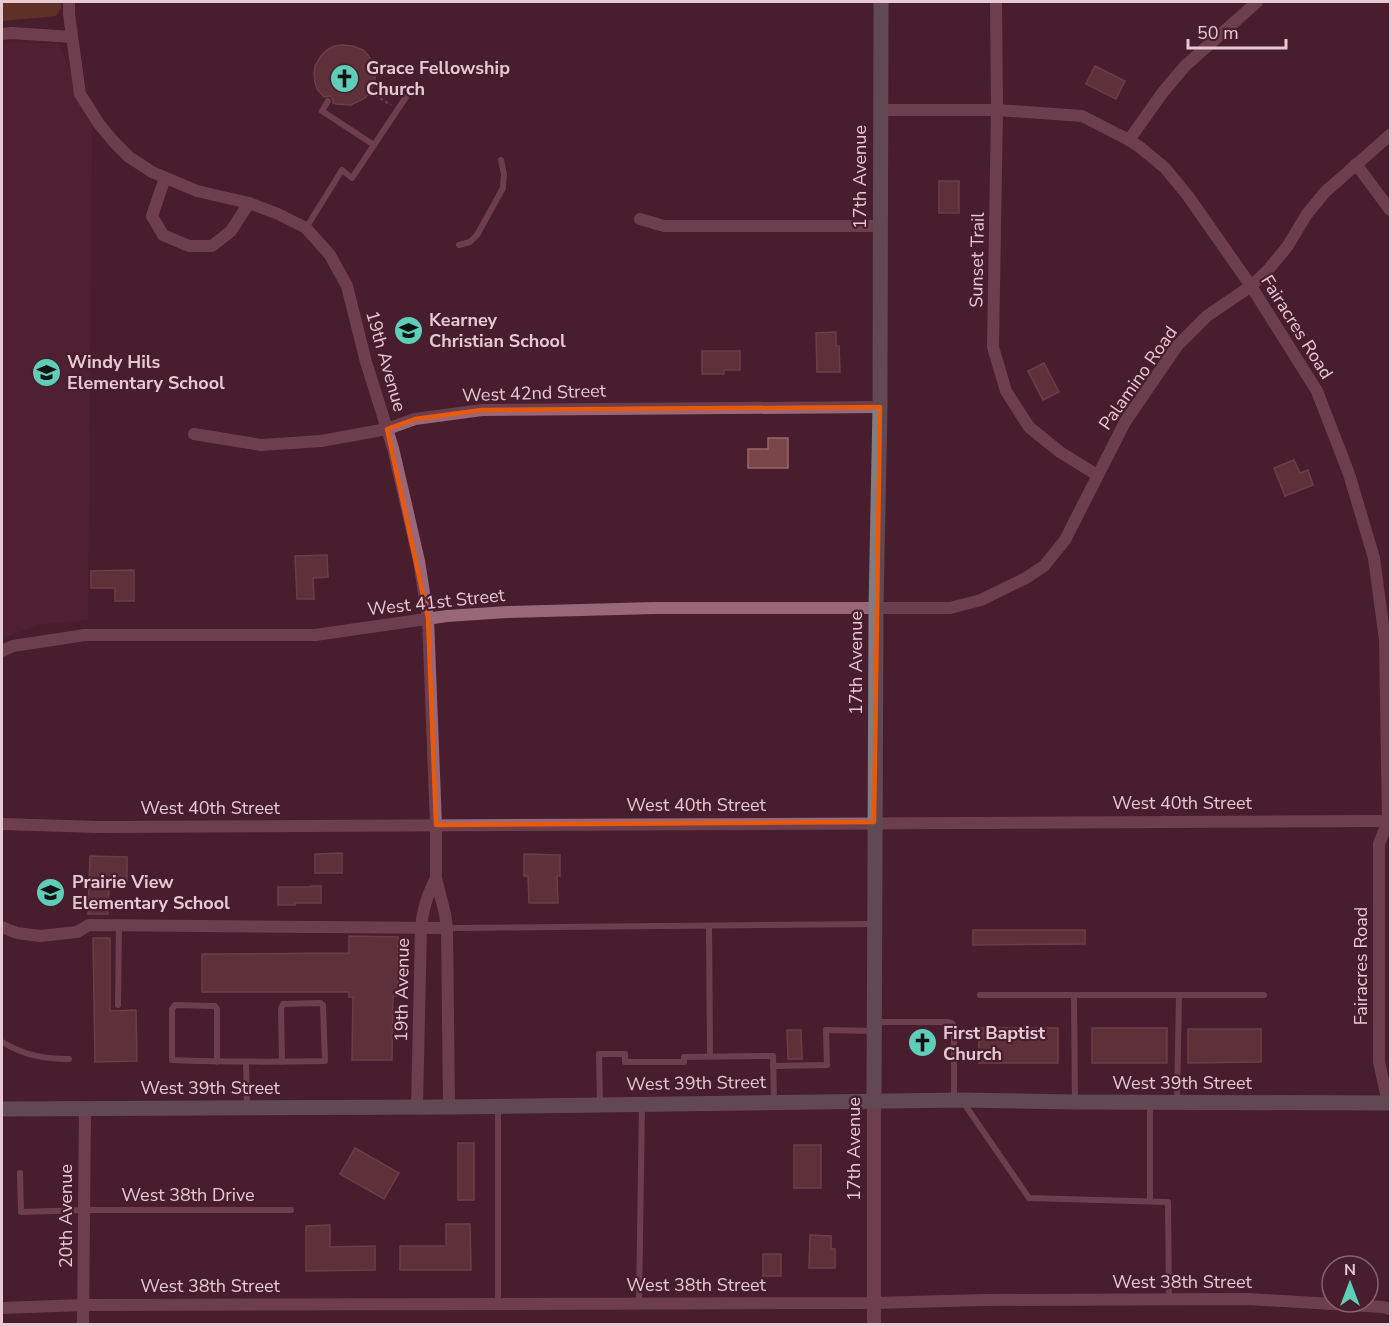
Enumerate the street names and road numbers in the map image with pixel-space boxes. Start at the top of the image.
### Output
street label: 17th Avenue [848,125,872,229]
street label: Sunset Trail [964,211,990,308]
street label: Fairacres Road [1255,270,1339,384]
street label: 19th Avenue [360,308,412,414]
street label: Palamino Road [1093,321,1183,435]
street label: West 42nd Street [462,378,607,408]
street label: West 41st Street [366,583,507,621]
street label: 17th Avenue [844,611,868,715]
street label: West 40th Street [1112,791,1253,815]
street label: West 40th Street [626,793,767,817]
street label: West 40th Street [140,796,281,820]
street label: Fairacres Road [1349,907,1373,1025]
street label: 19th Avenue [389,938,415,1042]
street label: West 39th Street [626,1070,767,1096]
street label: West 39th Street [1112,1071,1253,1095]
street label: West 39th Street [140,1076,281,1100]
street label: 17th Avenue [842,1097,866,1201]
street label: 20th Avenue [54,1164,78,1268]
street label: West 38th Drive [121,1183,255,1207]
street label: West 38th Street [1112,1270,1253,1294]
street label: West 38th Street [626,1273,767,1297]
street label: West 38th Street [140,1274,281,1298]

